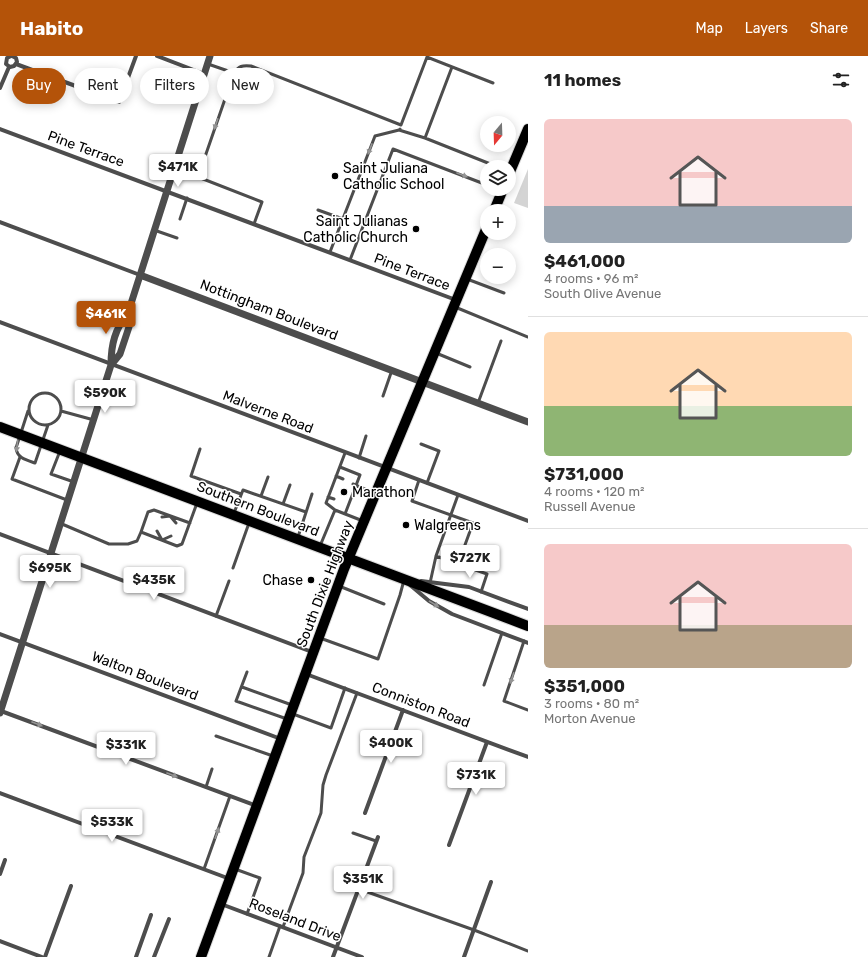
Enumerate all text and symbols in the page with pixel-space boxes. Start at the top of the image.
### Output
text: Habito [20,17,83,40]
text: Map [696,20,723,37]
text: Layers [745,20,788,37]
text: Share [810,20,848,37]
chip: Buy [12,68,66,104]
chip: Rent [74,68,132,104]
chip: Filters [140,68,209,104]
chip: New [217,68,274,104]
icon: filters [830,69,852,91]
text: 11 homes [544,70,621,90]
north arrow [480,116,516,152]
map controls [480,116,516,284]
one-way arrow [213,118,219,130]
street label: Pine Terrace [45,127,127,171]
one-way arrow [366,143,372,155]
icon: home [662,145,734,217]
pin: $471K [150,154,206,188]
text: $471K [158,159,198,174]
place label: Saint Juliana Catholic School [343,160,444,193]
button: layers [480,160,516,196]
marker: Saint Juliana Catholic School [330,171,340,181]
one-way arrow [456,173,468,179]
button: + [480,204,516,240]
place label: Saint Julianas Catholic Church [303,213,408,246]
marker: Saint Julianas Catholic Church [411,224,421,234]
button: − [480,248,516,284]
street label: Pine Terrace [372,250,453,294]
text: $461,000 [544,251,625,271]
text: 4 rooms · 96 m² [544,271,638,286]
street label: Nottingham Boulevard [198,276,340,344]
text: South Olive Avenue [544,286,661,301]
pin: $461K [78,301,134,335]
text: $461K [86,306,126,321]
icon: home [662,358,734,430]
pin: $590K [77,380,133,414]
text: $590K [84,385,126,400]
street label: Malverne Road [220,387,316,437]
one-way arrow [14,440,21,452]
text: $731,000 [544,464,624,484]
street label: Southern Boulevard [194,478,322,540]
place label: Marathon [352,484,414,501]
text: 4 rooms · 120 m² [544,484,644,499]
marker: Marathon [339,487,349,497]
text: Russell Avenue [544,499,636,514]
place label: Walgreens [414,517,481,534]
street label: South Dixie Highway [293,518,357,650]
marker: Walgreens [401,520,411,530]
pin: $727K [442,545,498,579]
text: $727K [450,550,490,565]
pin: $695K [22,555,78,589]
text: $695K [29,560,71,575]
pin: $435K [126,567,182,601]
icon: home [662,570,734,642]
text: $435K [132,572,176,587]
place label: Chase [262,572,303,589]
marker: Chase [306,575,316,585]
one-way arrow [428,601,440,608]
street label: Walton Boulevard [89,648,201,704]
one-way arrow [508,673,514,685]
text: $351,000 [544,676,625,696]
street label: Conniston Road [370,679,472,731]
text: 3 rooms · 80 m² [544,696,639,711]
text: Morton Avenue [544,711,636,726]
one-way arrow [32,722,44,728]
pin: $400K [363,730,419,764]
pin: $331K [98,732,154,766]
text: $400K [369,735,413,750]
text: $331K [106,737,146,752]
pin: $731K [448,762,504,796]
text: $731K [456,767,496,782]
one-way arrow [167,772,179,778]
pin: $533K [84,809,140,843]
text: $533K [91,814,133,829]
one-way arrow [214,826,220,838]
pin: $351K [335,866,391,900]
text: $351K [343,871,383,886]
street label: Roseland Drive [247,895,344,945]

